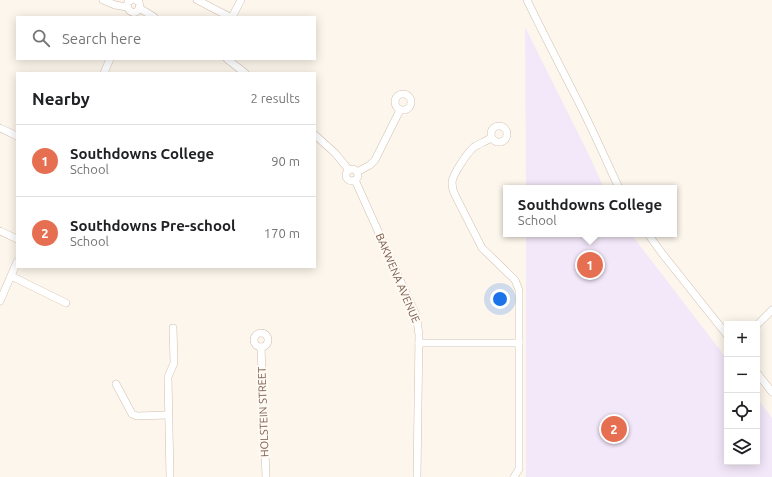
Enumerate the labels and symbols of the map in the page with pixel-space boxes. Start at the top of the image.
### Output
street label: BAKWENA AVENUE [374,231,422,325]
pin: 1 [577,250,603,280]
your location [490,289,510,309]
street label: HOLSTEIN STREET [255,367,271,457]
pin: 2 [601,414,627,444]

